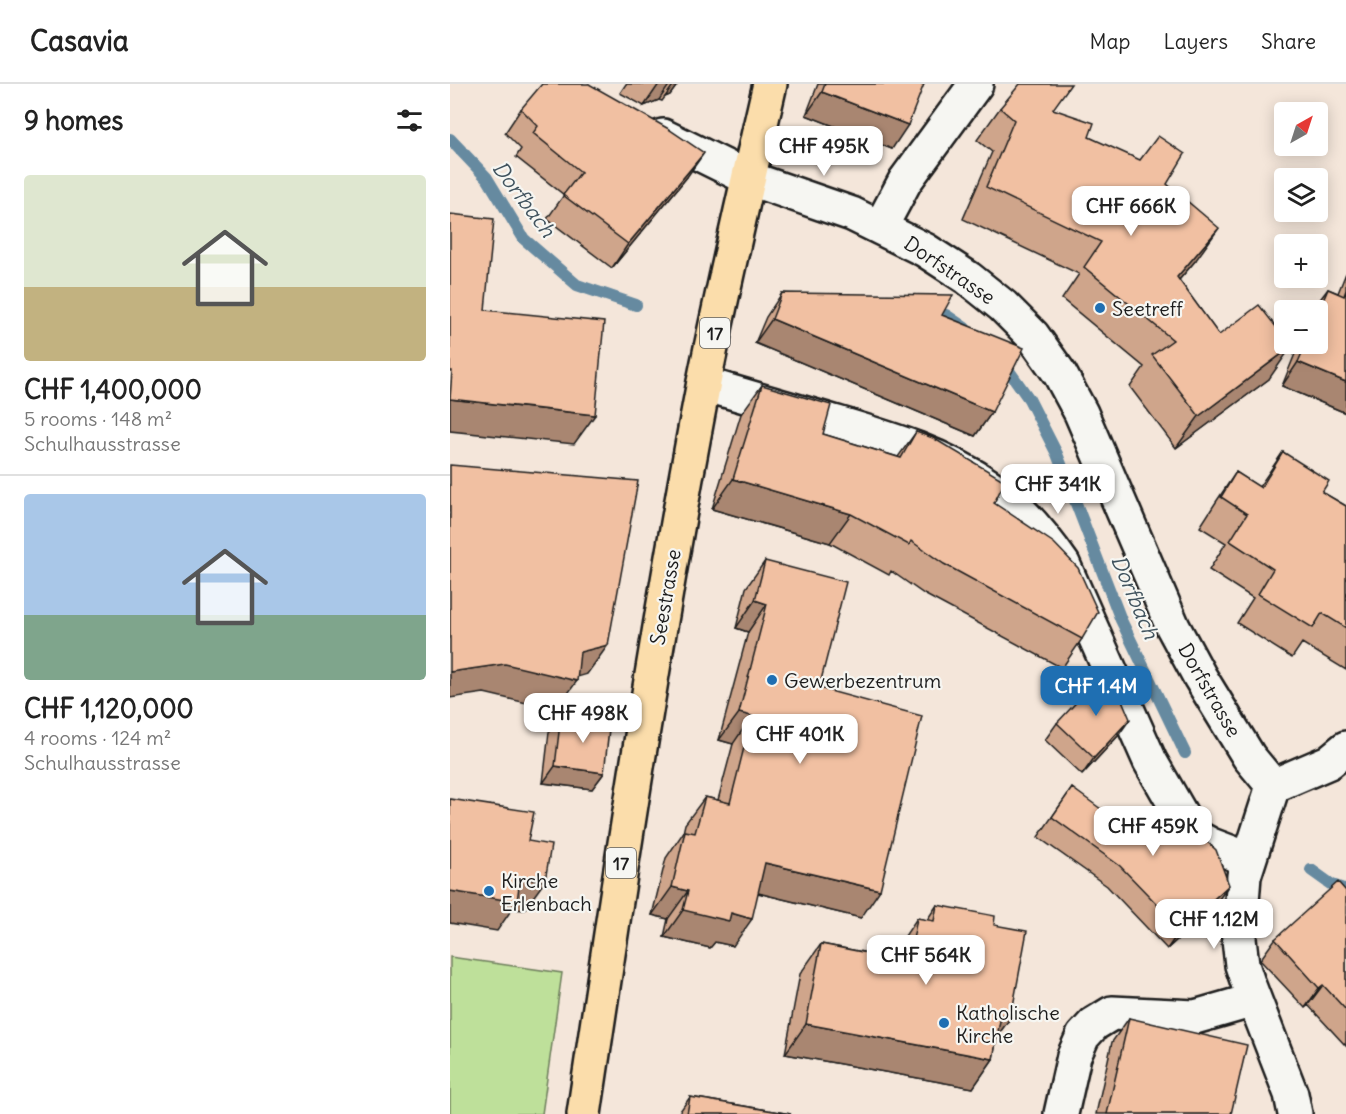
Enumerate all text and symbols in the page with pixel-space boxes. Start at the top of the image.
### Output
text: Casavia [30,23,129,59]
text: Map [1090,28,1130,55]
text: Layers [1163,28,1228,55]
text: Share [1261,28,1316,55]
north arrow [1274,102,1328,156]
map controls [1274,102,1328,354]
text: 9 homes [24,104,123,137]
icon: filters [393,104,426,137]
pin: CHF 495K [762,126,886,177]
text: CHF 495K [779,133,869,158]
water label: Dorfbach [487,156,562,243]
button: layers [1274,168,1328,222]
pin: CHF 666K [1069,186,1193,237]
text: CHF 666K [1086,193,1176,218]
icon: home [171,214,279,322]
street label: Dorfstrasse [900,230,1000,310]
button: + [1274,234,1328,288]
place label: Seetreff [1112,296,1183,321]
button: − [1274,300,1328,354]
marker: Seetreff [1093,301,1107,315]
road number: 17 [700,318,730,348]
text: CHF 1,400,000 [24,373,202,406]
text: 5 rooms · 148 m² [24,406,172,431]
text: Schulhausstrasse [24,431,181,456]
pin: CHF 341K [996,464,1120,515]
text: CHF 341K [1015,471,1101,496]
icon: home [171,533,279,641]
street label: Seestrasse [644,547,686,647]
water label: Dorfbach [1105,551,1165,644]
street label: Dorfstrasse [1173,639,1247,741]
pin: CHF 1.4M [1034,666,1158,717]
place label: Gewerbezentrum [784,668,941,693]
marker: Gewerbezentrum [765,673,779,687]
text: CHF 1.4M [1055,673,1137,698]
text: CHF 1,120,000 [24,692,194,725]
pin: CHF 498K [521,693,645,744]
text: CHF 498K [538,700,628,725]
pin: CHF 401K [738,714,862,765]
text: CHF 401K [756,721,844,746]
text: 4 rooms · 124 m² [24,725,171,750]
text: Schulhausstrasse [24,750,181,775]
pin: CHF 459K [1091,806,1215,857]
text: CHF 459K [1108,813,1198,838]
road number: 17 [606,848,636,878]
place label: Kirche Erlenbach [501,868,592,916]
marker: Kirche Erlenbach [482,884,496,898]
pin: CHF 1.12M [1145,899,1283,950]
text: CHF 1.12M [1169,906,1259,931]
pin: CHF 564K [864,935,988,986]
text: CHF 564K [881,942,971,967]
place label: Katholische Kirche [956,1000,1060,1048]
marker: Katholische Kirche [937,1016,951,1030]

